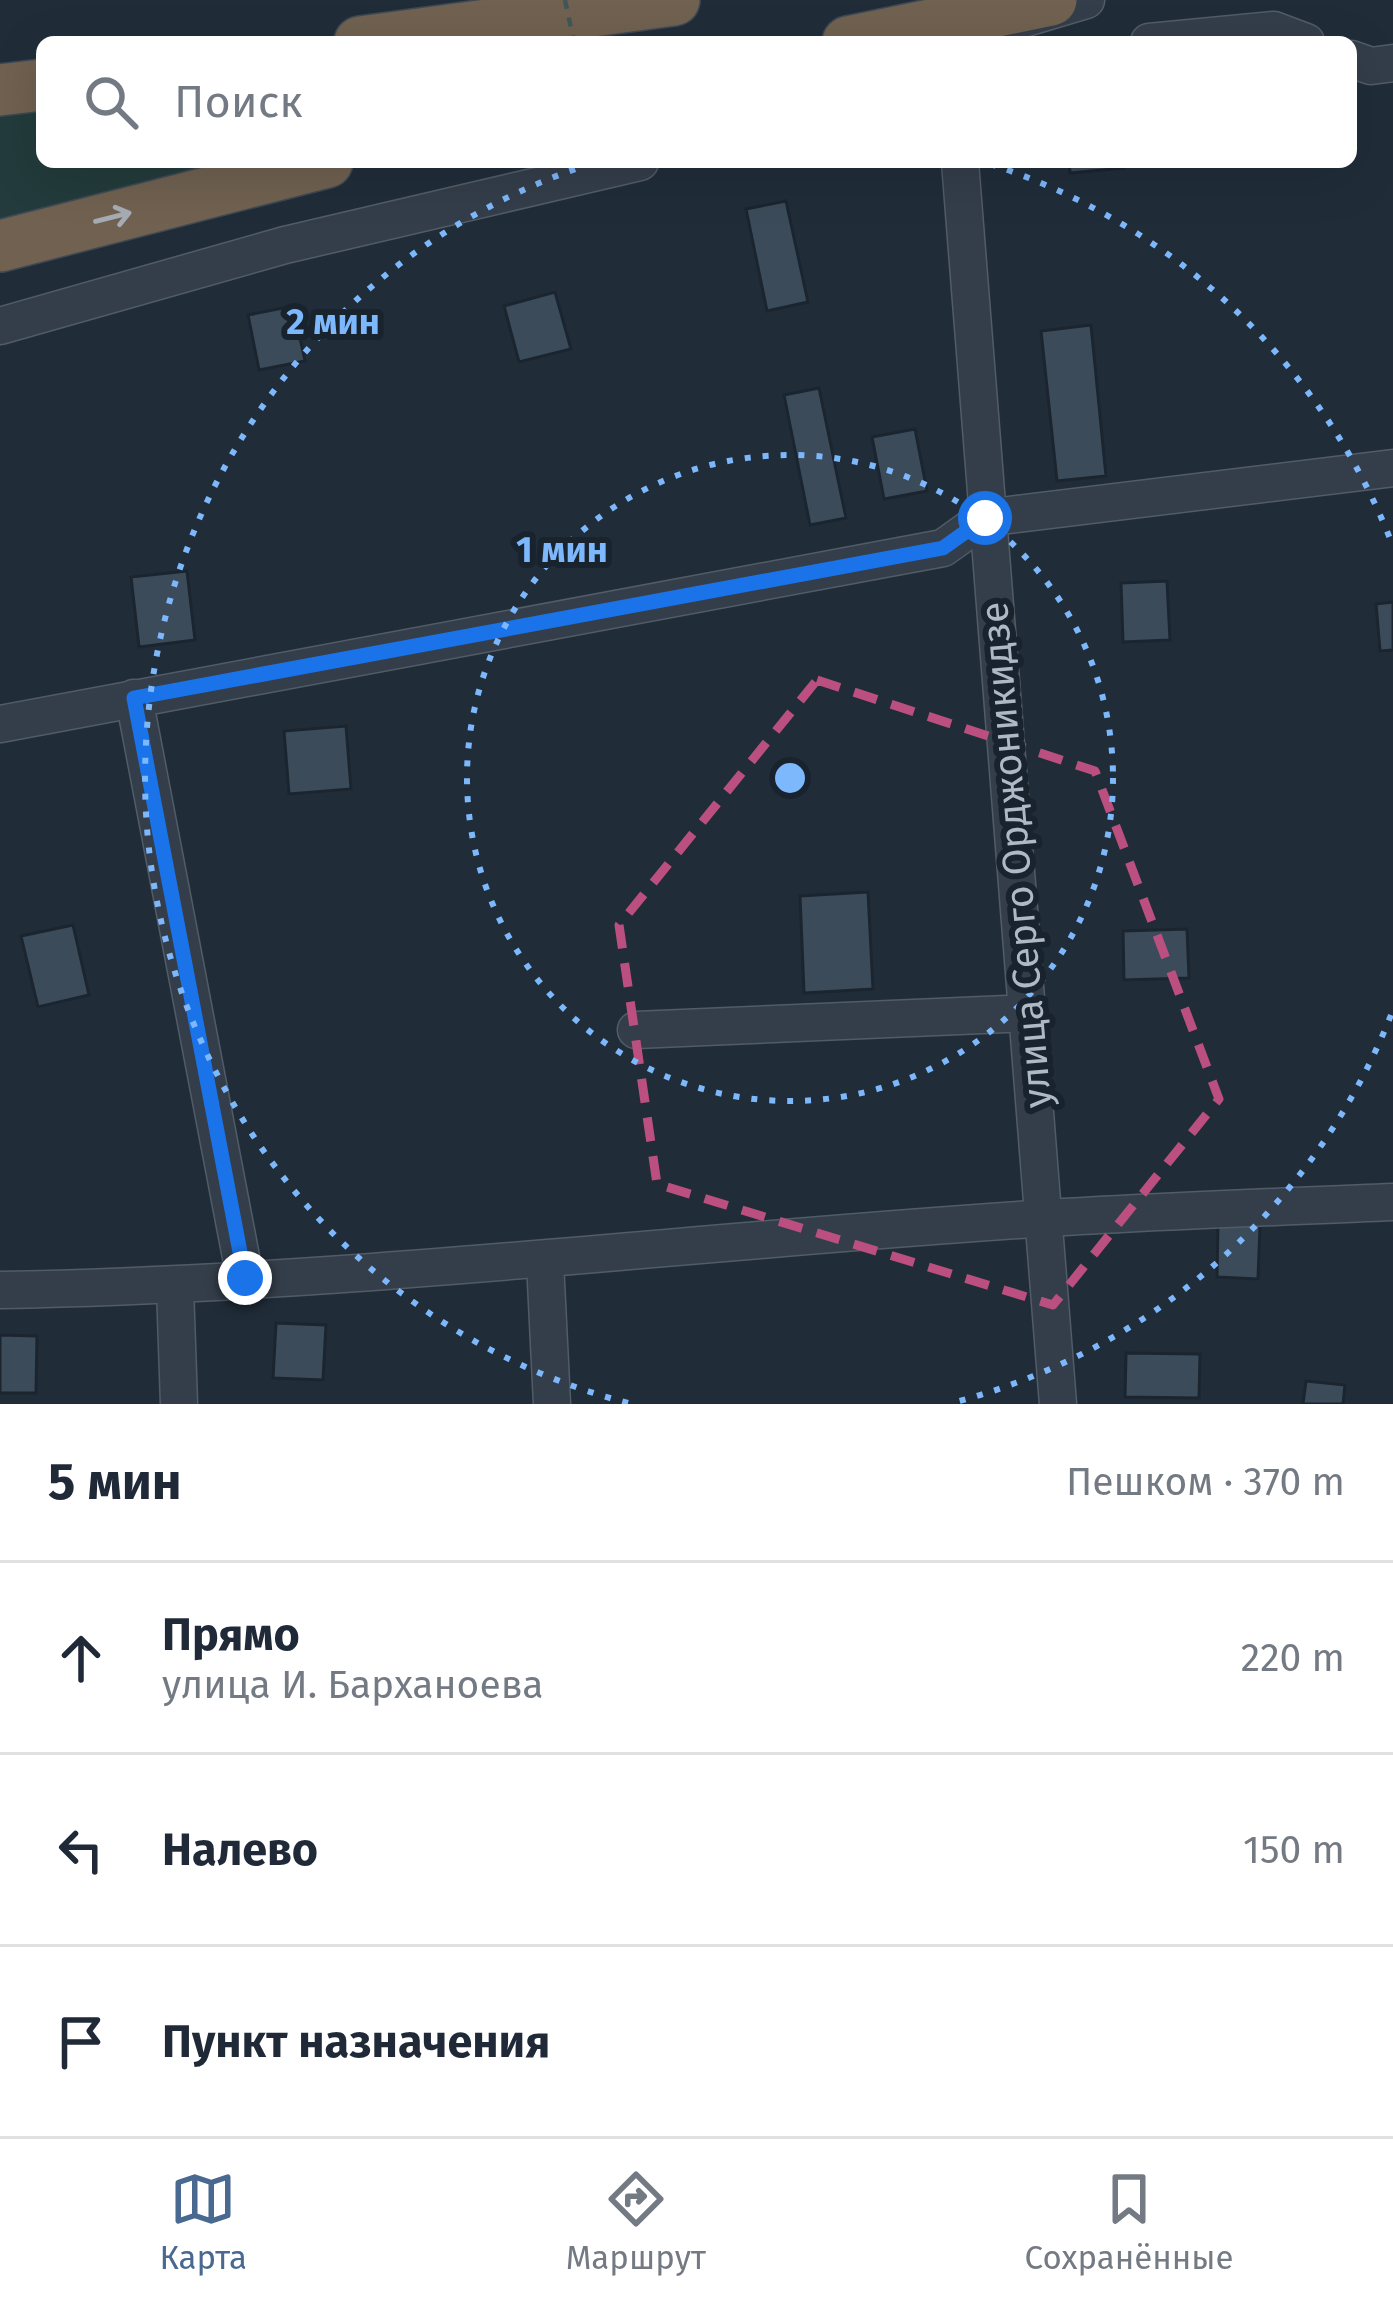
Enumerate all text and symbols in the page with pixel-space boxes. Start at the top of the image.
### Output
search box [36,36,1357,168]
icon: search [78,69,144,135]
text: Поиск [174,75,303,129]
one-way arrow [94,204,132,226]
text: 2 мин [286,300,380,344]
route start [958,491,1012,545]
text: 1 мин [516,528,608,572]
street label: улица Серго Орджоникидзе [971,600,1061,1110]
centre of rings [769,757,811,799]
route end [218,1251,272,1305]
text: 5 мин [48,1451,182,1513]
text: Пешком · 370 m [1066,1459,1345,1505]
text: Прямо [162,1608,300,1662]
icon: ahead [48,1625,114,1691]
text: 220 m [1241,1635,1345,1681]
text: улица И. Барханоева [162,1662,543,1708]
icon: left [48,1817,114,1883]
text: Налево [162,1823,318,1877]
text: 150 m [1243,1827,1345,1873]
icon: arrive [48,2009,114,2075]
text: Пункт назначения [162,2015,550,2069]
tab: Карта [159,2166,247,2278]
tab: Маршрут [566,2166,706,2278]
tab: Сохранённые [1025,2166,1234,2278]

